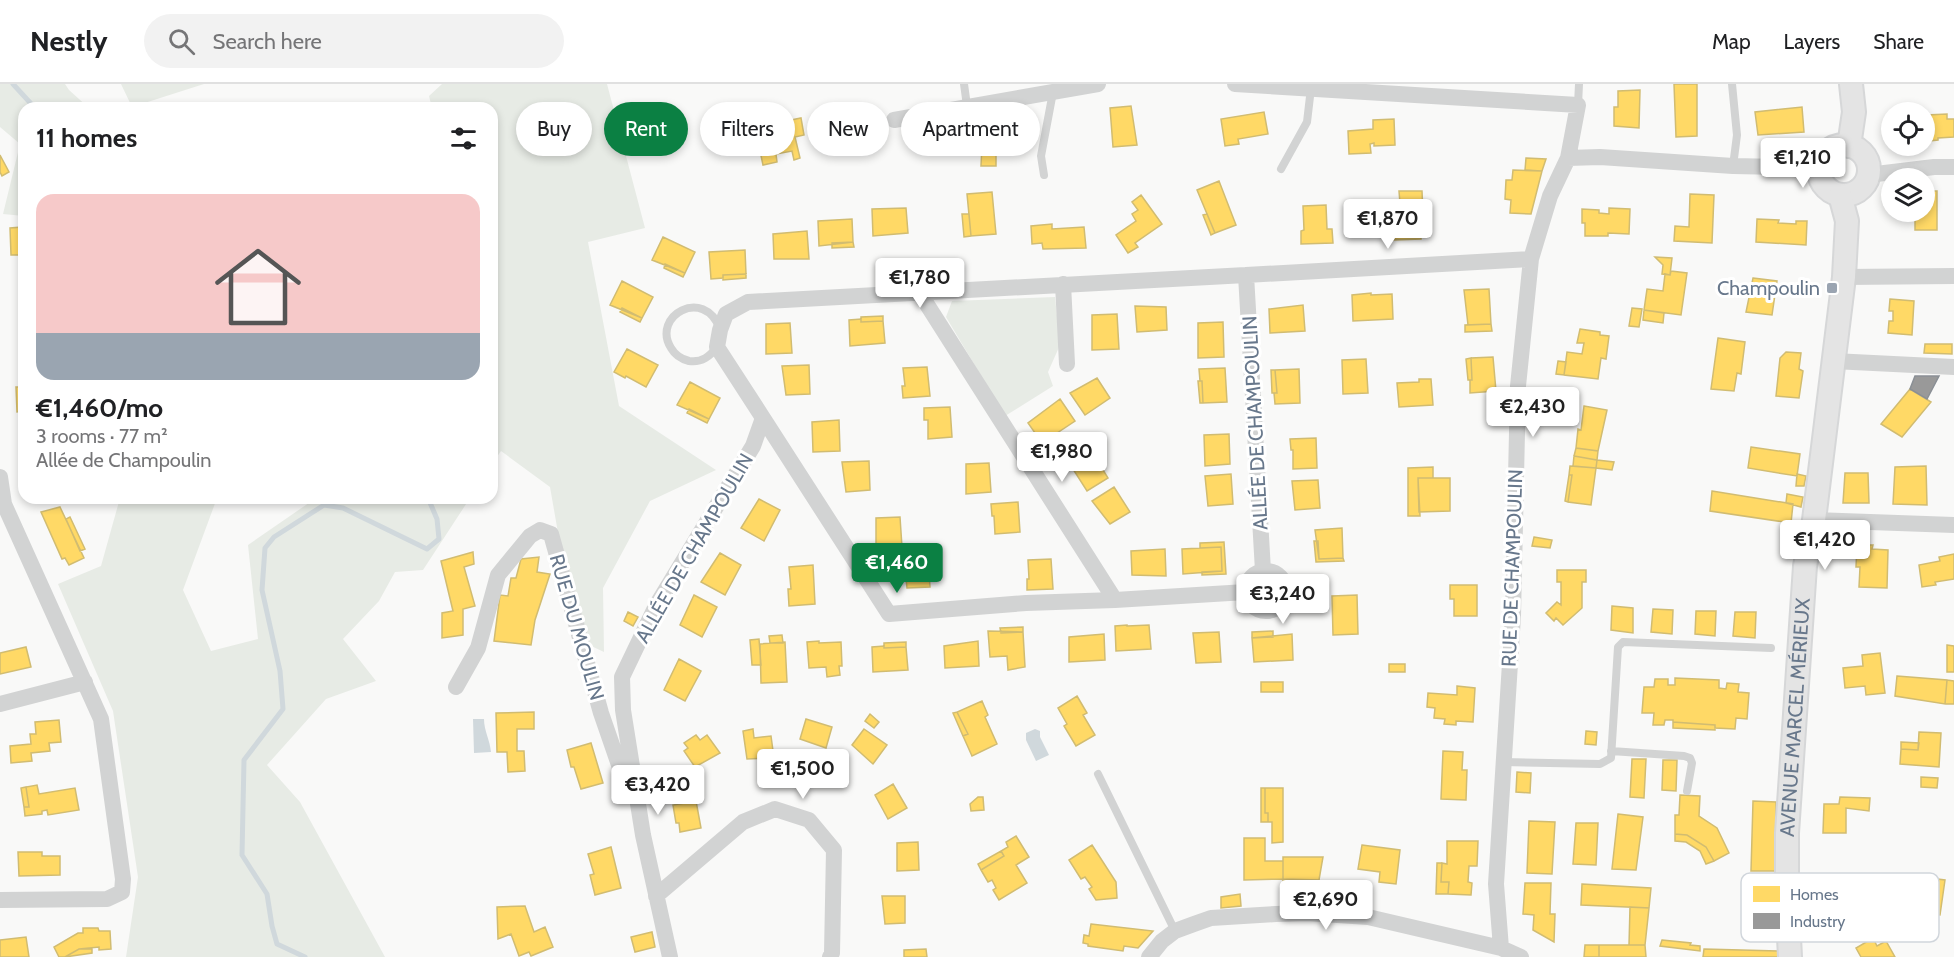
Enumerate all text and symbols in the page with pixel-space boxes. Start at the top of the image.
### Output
search box [144,14,564,68]
text: Nestly [30,24,108,58]
icon: search [165,25,198,58]
text: Search here [213,28,322,55]
text: Map [1712,29,1751,54]
text: Layers [1784,29,1840,54]
text: Share [1873,29,1924,54]
chip: Buy [516,102,592,156]
chip: Rent [604,102,688,156]
chip: Filters [700,102,795,156]
chip: New [807,102,889,156]
chip: Apartment [901,102,1040,156]
map controls [1881,102,1935,222]
button: locate [1881,102,1935,156]
text: 11 homes [36,122,137,154]
icon: filters [447,122,480,155]
pin: €1,210 [1754,138,1852,189]
text: €1,210 [1775,145,1831,169]
button: layers [1881,168,1935,222]
pin: €1,870 [1339,199,1437,250]
text: €1,870 [1357,206,1419,230]
icon: home [204,233,312,341]
pin: €1,780 [871,258,969,309]
text: €1,780 [889,265,951,289]
place label: Champoulin [1717,276,1820,300]
marker: Champoulin [1825,281,1839,295]
street label: ALLÉE DE CHAMPOULIN [1237,315,1273,531]
pin: €2,430 [1484,387,1582,438]
text: €1,460/mo [36,392,163,424]
text: €2,430 [1500,394,1566,418]
text: 3 rooms · 77 m² [36,424,168,448]
pin: €1,980 [1013,432,1111,483]
text: €1,980 [1031,439,1093,463]
text: Allée de Champoulin [36,448,211,472]
street label: ALLÉE DE CHAMPOULIN [630,449,758,647]
street label: RUE DE CHAMPOULIN [1497,469,1527,667]
pin: €1,420 [1776,520,1874,571]
text: €1,420 [1794,527,1856,551]
pin: €1,460 [848,543,946,594]
text: €1,460 [866,550,928,574]
street label: RUE DU MOULIN [545,551,609,703]
pin: €3,240 [1234,574,1332,625]
text: €3,240 [1250,581,1316,605]
street label: AVENUE MARCEL MÉRIEUX [1775,597,1815,838]
pin: €1,500 [754,749,852,800]
text: €1,500 [771,756,835,780]
pin: €3,420 [609,765,707,816]
text: €3,420 [625,772,691,796]
legend [1741,873,1939,942]
pin: €2,690 [1277,880,1375,931]
text: Homes [1790,885,1839,904]
text: €2,690 [1294,887,1358,911]
text: Industry [1790,912,1845,931]

